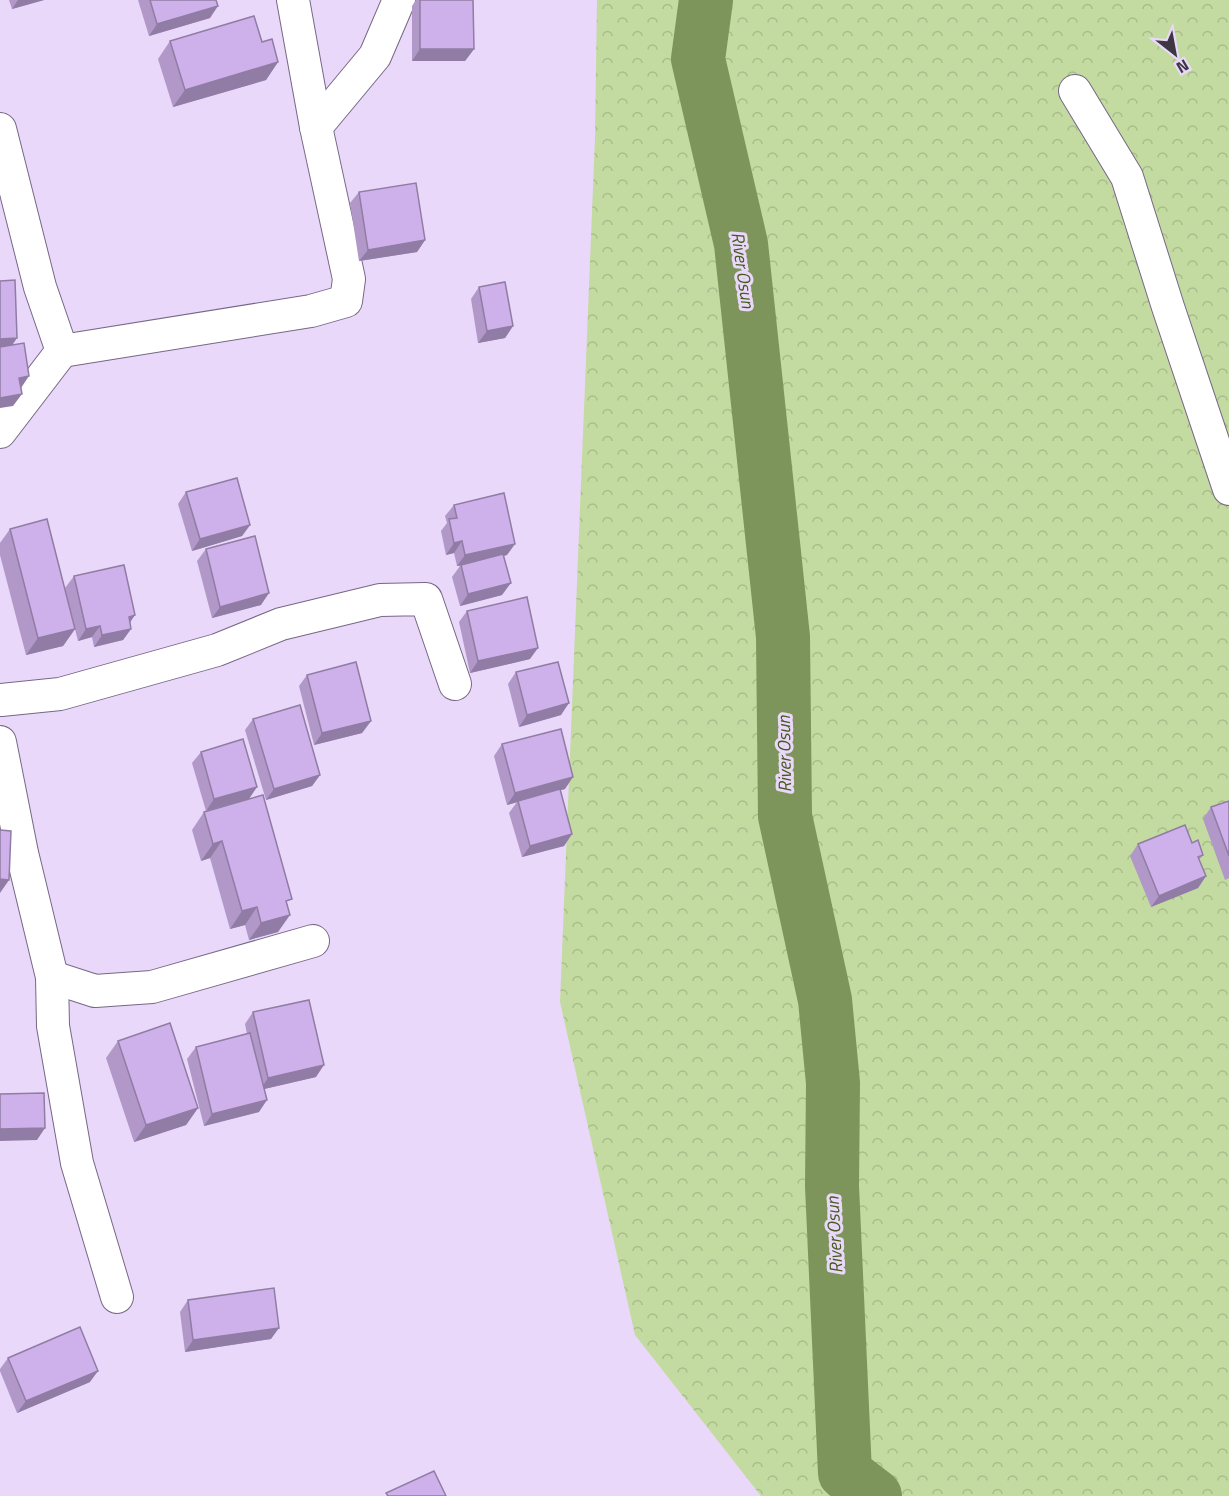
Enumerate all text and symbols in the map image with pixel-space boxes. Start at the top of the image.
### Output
north arrow [1145,24,1205,84]
text: N [1172,54,1194,80]
water label: River Osun [724,230,762,311]
water label: River Osun [770,714,798,793]
water label: River Osun [818,1195,849,1274]

